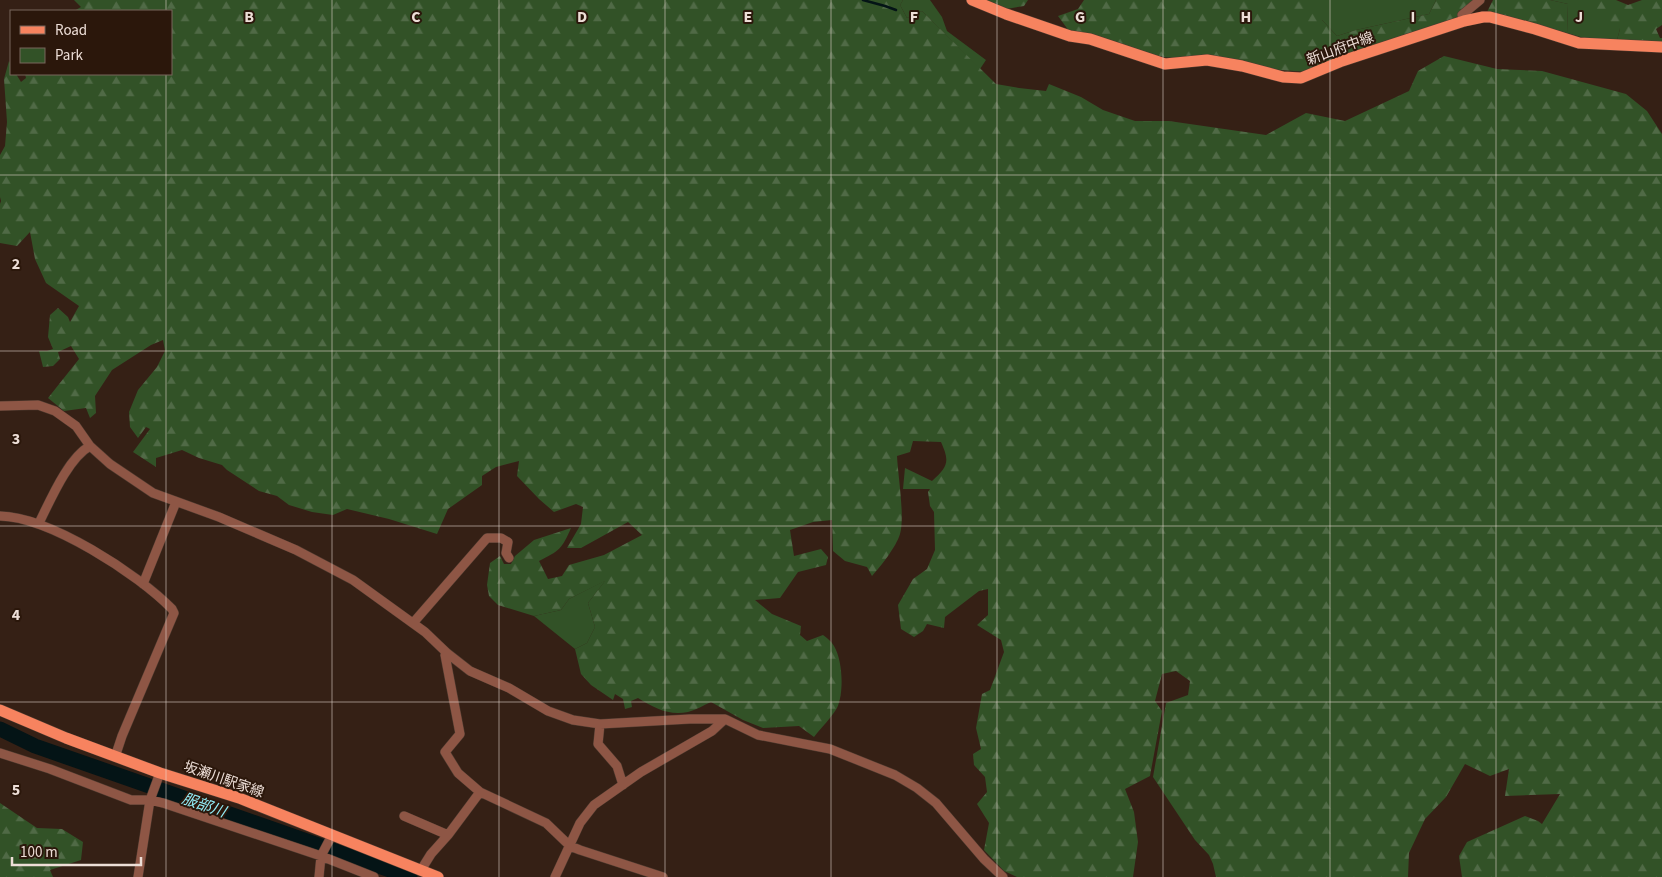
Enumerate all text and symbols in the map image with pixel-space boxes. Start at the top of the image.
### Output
text: B [244,6,254,28]
text: C [411,6,421,28]
text: D [577,6,587,28]
text: E [744,6,752,28]
text: F [910,6,918,28]
text: G [1075,6,1085,28]
text: H [1241,6,1251,28]
text: I [1411,6,1415,28]
text: J [1575,6,1583,28]
legend [10,10,172,75]
text: Road [55,20,87,41]
street label: 新山府中線 [1304,28,1377,70]
text: Park [55,45,84,66]
text: 2 [12,253,20,275]
text: 3 [12,428,20,450]
text: 4 [12,604,21,626]
street label: 坂瀬川駅家線 [181,757,267,803]
text: 5 [12,779,20,801]
water label: 服部川 [179,788,230,823]
scale bar [12,834,141,866]
text: 100 m [20,842,58,863]

